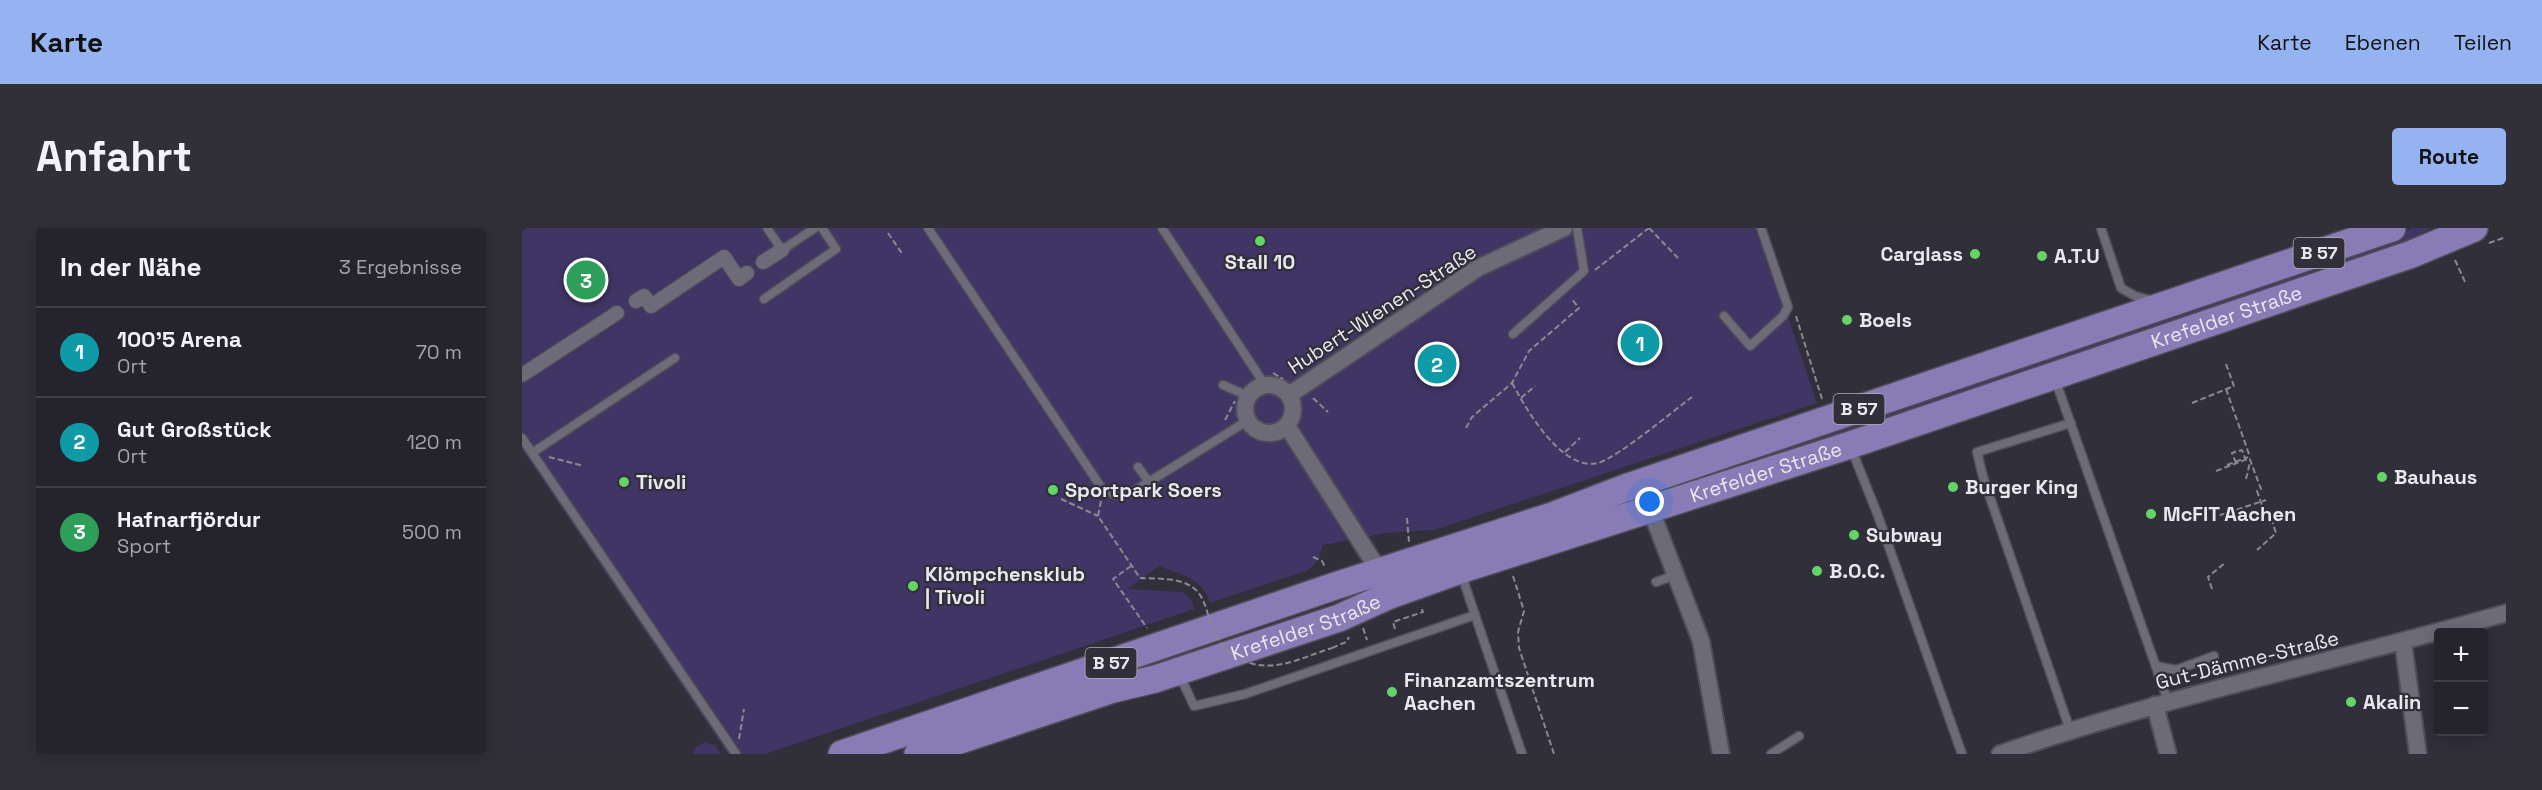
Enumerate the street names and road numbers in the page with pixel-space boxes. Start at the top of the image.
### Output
street label: Hubert-Wienen-Straße [1283,238,1481,380]
road number: B 57 [2294,238,2344,268]
street label: Krefelder Straße [2147,279,2305,355]
road number: B 57 [1834,394,1884,424]
street label: Krefelder Straße [1687,435,1845,508]
street label: Krefelder Straße [1227,588,1385,666]
street label: Gut-Dämme-Straße [2153,625,2341,695]
road number: B 57 [1086,648,1136,678]

